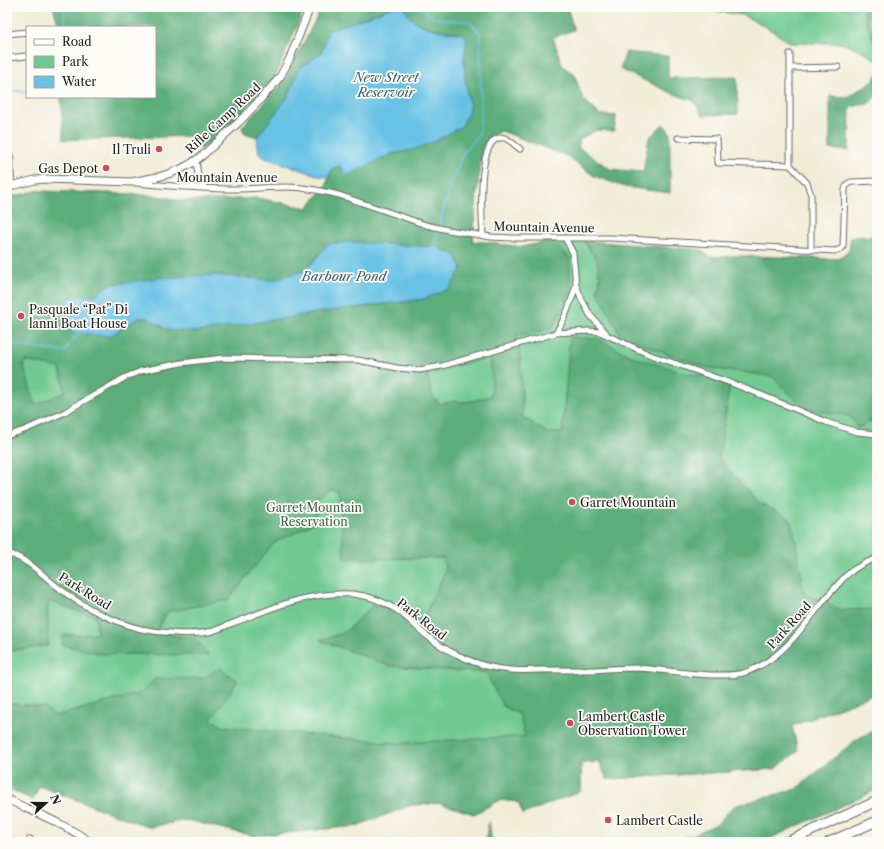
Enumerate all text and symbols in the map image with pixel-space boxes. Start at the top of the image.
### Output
legend [26,26,156,98]
text: Road [62,34,92,49]
text: Park [62,54,89,69]
water label: New Street Reservoir [352,69,420,100]
text: Water [61,74,96,89]
street label: Rifle Camp Road [182,79,264,157]
place label: Il Truli [112,142,151,157]
marker: Il Truli [154,144,164,154]
place label: Gas Depot [38,161,99,176]
marker: Gas Depot [101,163,111,173]
street label: Mountain Avenue [176,170,278,185]
street label: Mountain Avenue [493,219,595,235]
water label: Barbour Pond [301,268,388,284]
place label: Pasquale “Pat” Di lanni Boat House [29,302,128,331]
marker: Pasquale “Pat” Di lanni Boat House [16,311,26,321]
place label: Garret Mountain [580,495,676,510]
marker: Garret Mountain [567,497,577,507]
park label: Garret Mountain Reservation [266,500,362,529]
street label: Park Road [56,569,114,613]
street label: Park Road [394,595,450,643]
street label: Park Road [764,598,815,652]
place label: Lambert Castle Observation Tower [578,709,687,738]
marker: Lambert Castle Observation Tower [565,718,575,728]
north arrow [26,783,66,823]
text: N [47,792,64,807]
place label: Lambert Castle [616,813,703,828]
marker: Lambert Castle [603,815,613,825]

